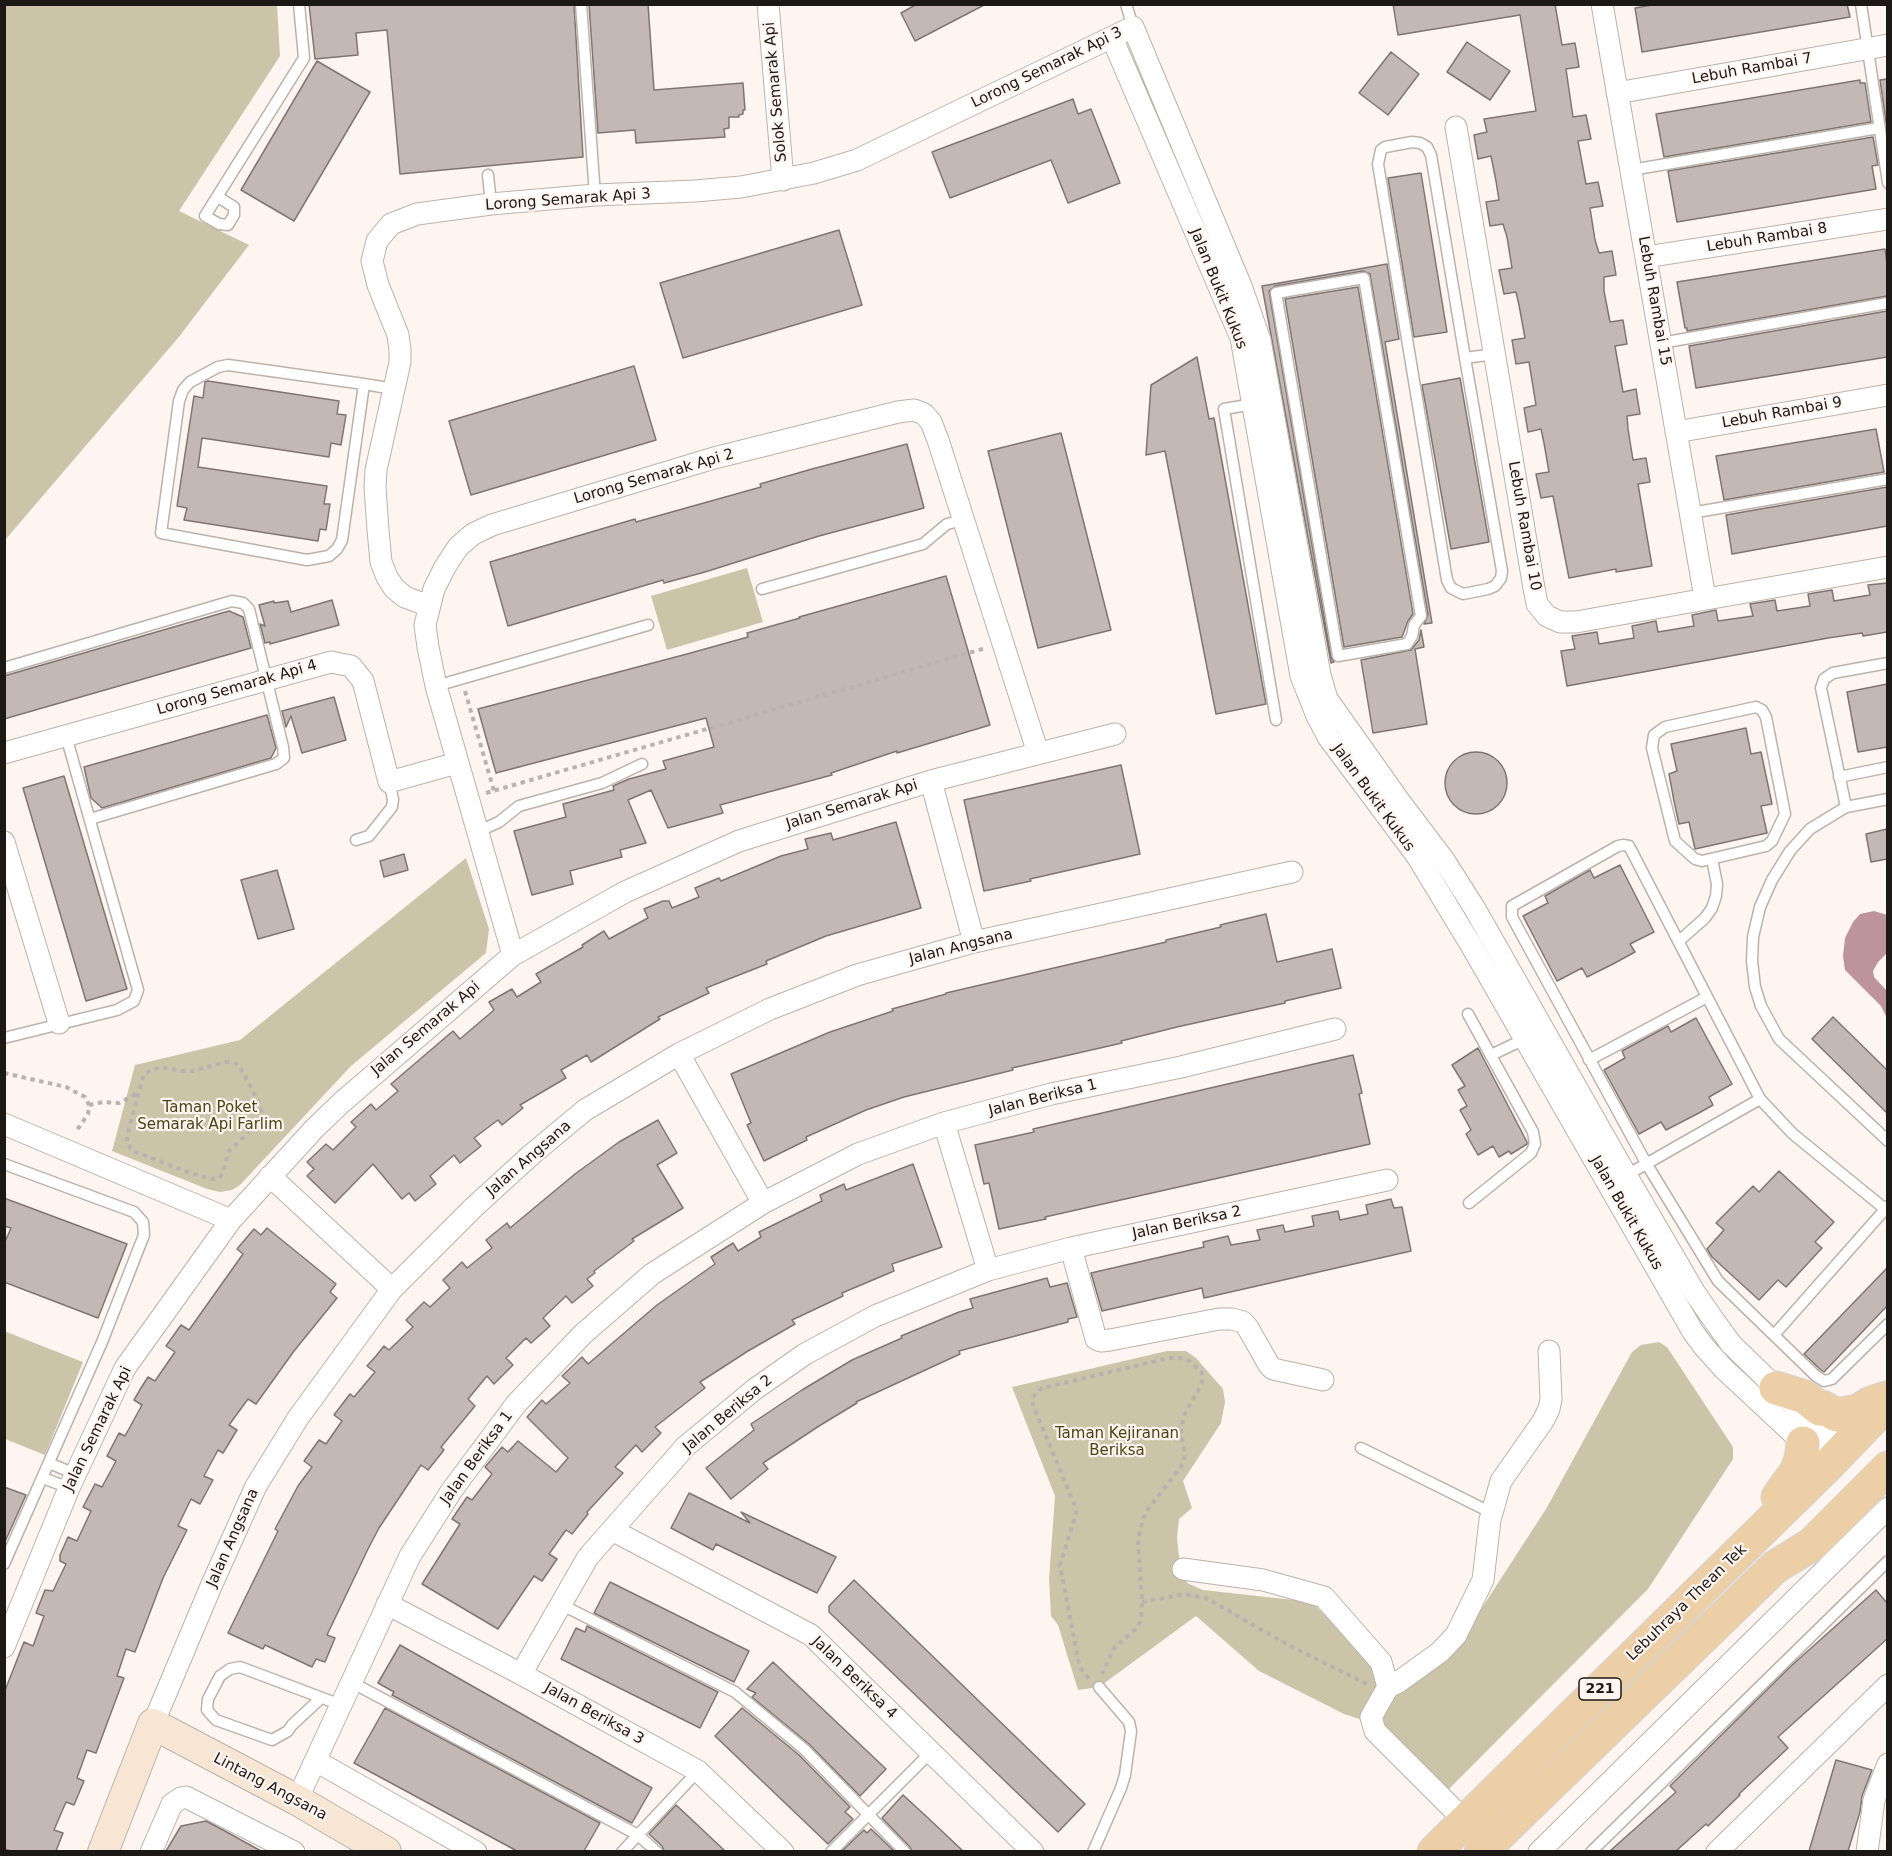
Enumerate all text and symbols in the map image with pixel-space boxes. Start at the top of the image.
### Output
street label: Solok Semarak Api [761,21,791,163]
street label: Lorong Semarak Api 3 [969,24,1125,112]
street label: Lebuh Rambai 7 [1691,50,1813,88]
street label: Lorong Semarak Api 3 [485,185,651,215]
street label: Lebuh Rambai 8 [1705,220,1829,256]
street label: Jalan Bukit Kukus [1186,226,1250,352]
street label: Lebuh Rambai 15 [1634,235,1674,367]
street label: Lebuh Rambai 9 [1721,394,1843,432]
street label: Lorong Semarak Api 2 [572,446,736,508]
street label: Lebuh Rambai 10 [1504,460,1544,592]
street label: Lorong Semarak Api 4 [155,657,319,719]
street label: Jalan Bukit Kukus [1328,741,1418,855]
street label: Jalan Semarak Api [784,776,920,834]
street label: Jalan Angsana [907,925,1015,969]
street label: Jalan Semarak Api [368,978,484,1080]
street label: Jalan Beriksa 1 [987,1076,1099,1120]
park label: Taman Poket Semarak Api Farlim [137,1099,283,1134]
street label: Jalan Angsana [483,1117,575,1201]
street label: Jalan Bukit Kukus [1586,1153,1666,1273]
street label: Jalan Beriksa 2 [1131,1203,1243,1243]
street label: Jalan Semarak Api [60,1364,136,1494]
street label: Jalan Beriksa 2 [680,1371,776,1457]
street label: Jalan Beriksa 1 [437,1408,517,1508]
park label: Taman Kejiranan Beriksa [1055,1425,1179,1460]
street label: Jalan Angsana [203,1486,263,1590]
street label: Lebuhraya Thean Tek [1623,1541,1751,1665]
street label: Jalan Beriksa 4 [808,1633,900,1723]
road number: 221 [1579,1678,1621,1700]
street label: Jalan Beriksa 3 [541,1679,647,1749]
street label: Lintang Angsana [210,1750,330,1824]

